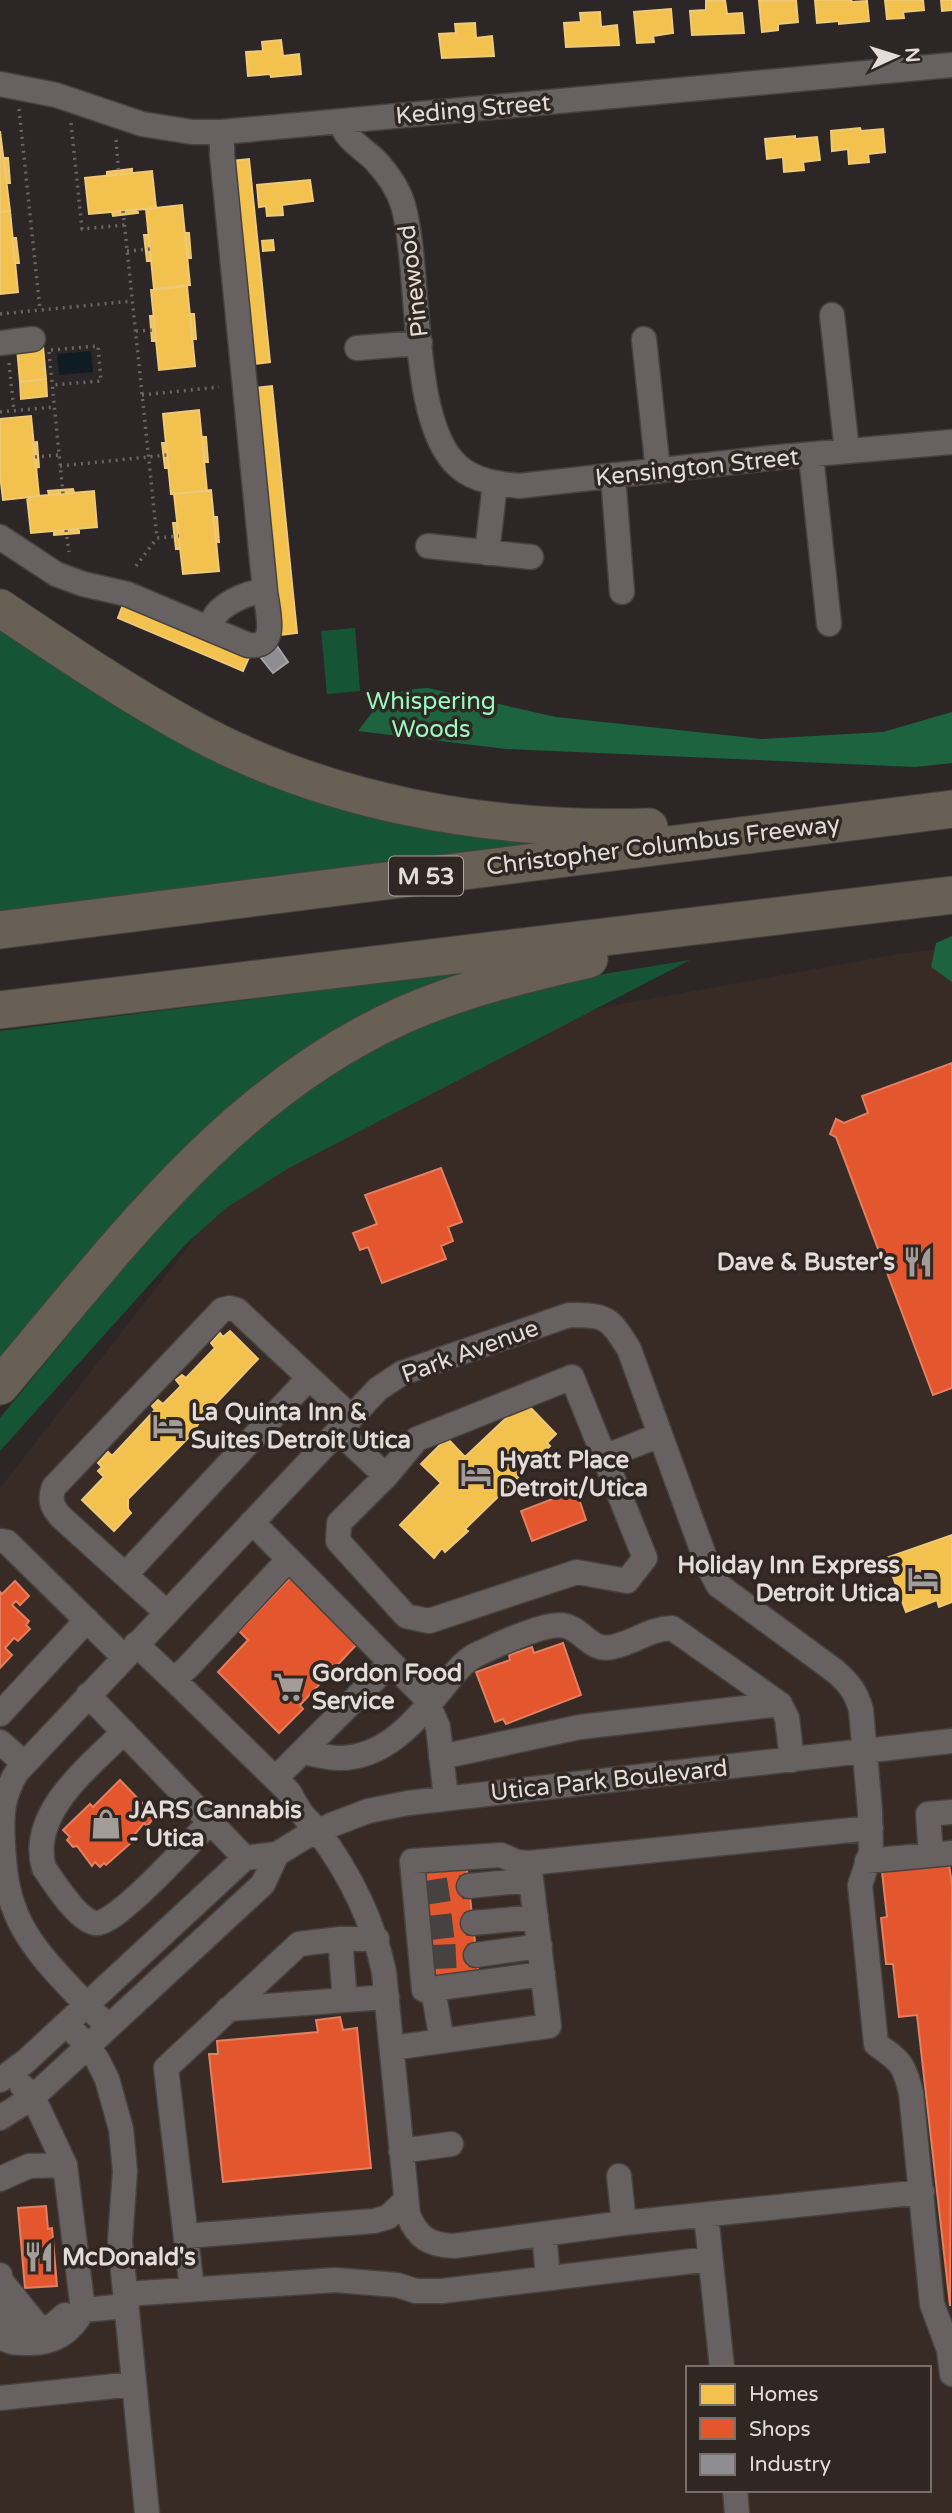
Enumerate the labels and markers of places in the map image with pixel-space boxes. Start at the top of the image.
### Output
restaurant icon: Dave & Buster's [901,1245,935,1279]
place label: Dave & Buster's [717,1248,895,1277]
place label: La Quinta Inn & Suites Detroit Utica [191,1398,411,1455]
hotel icon: La Quinta Inn & Suites Detroit Utica [151,1409,185,1443]
place label: Hyatt Place Detroit/Utica [499,1446,648,1503]
hotel icon: Hyatt Place Detroit/Utica [459,1457,493,1491]
place label: Holiday Inn Express Detroit Utica [677,1551,900,1608]
hotel icon: Holiday Inn Express Detroit Utica [906,1562,940,1596]
place label: Gordon Food Service [312,1659,462,1716]
supermarket icon: Gordon Food Service [272,1670,306,1704]
place label: JARS Cannabis - Utica [128,1796,302,1853]
shop icon: JARS Cannabis - Utica [89,1807,123,1841]
restaurant icon: McDonald's [22,2240,56,2274]
place label: McDonald's [62,2243,196,2272]

